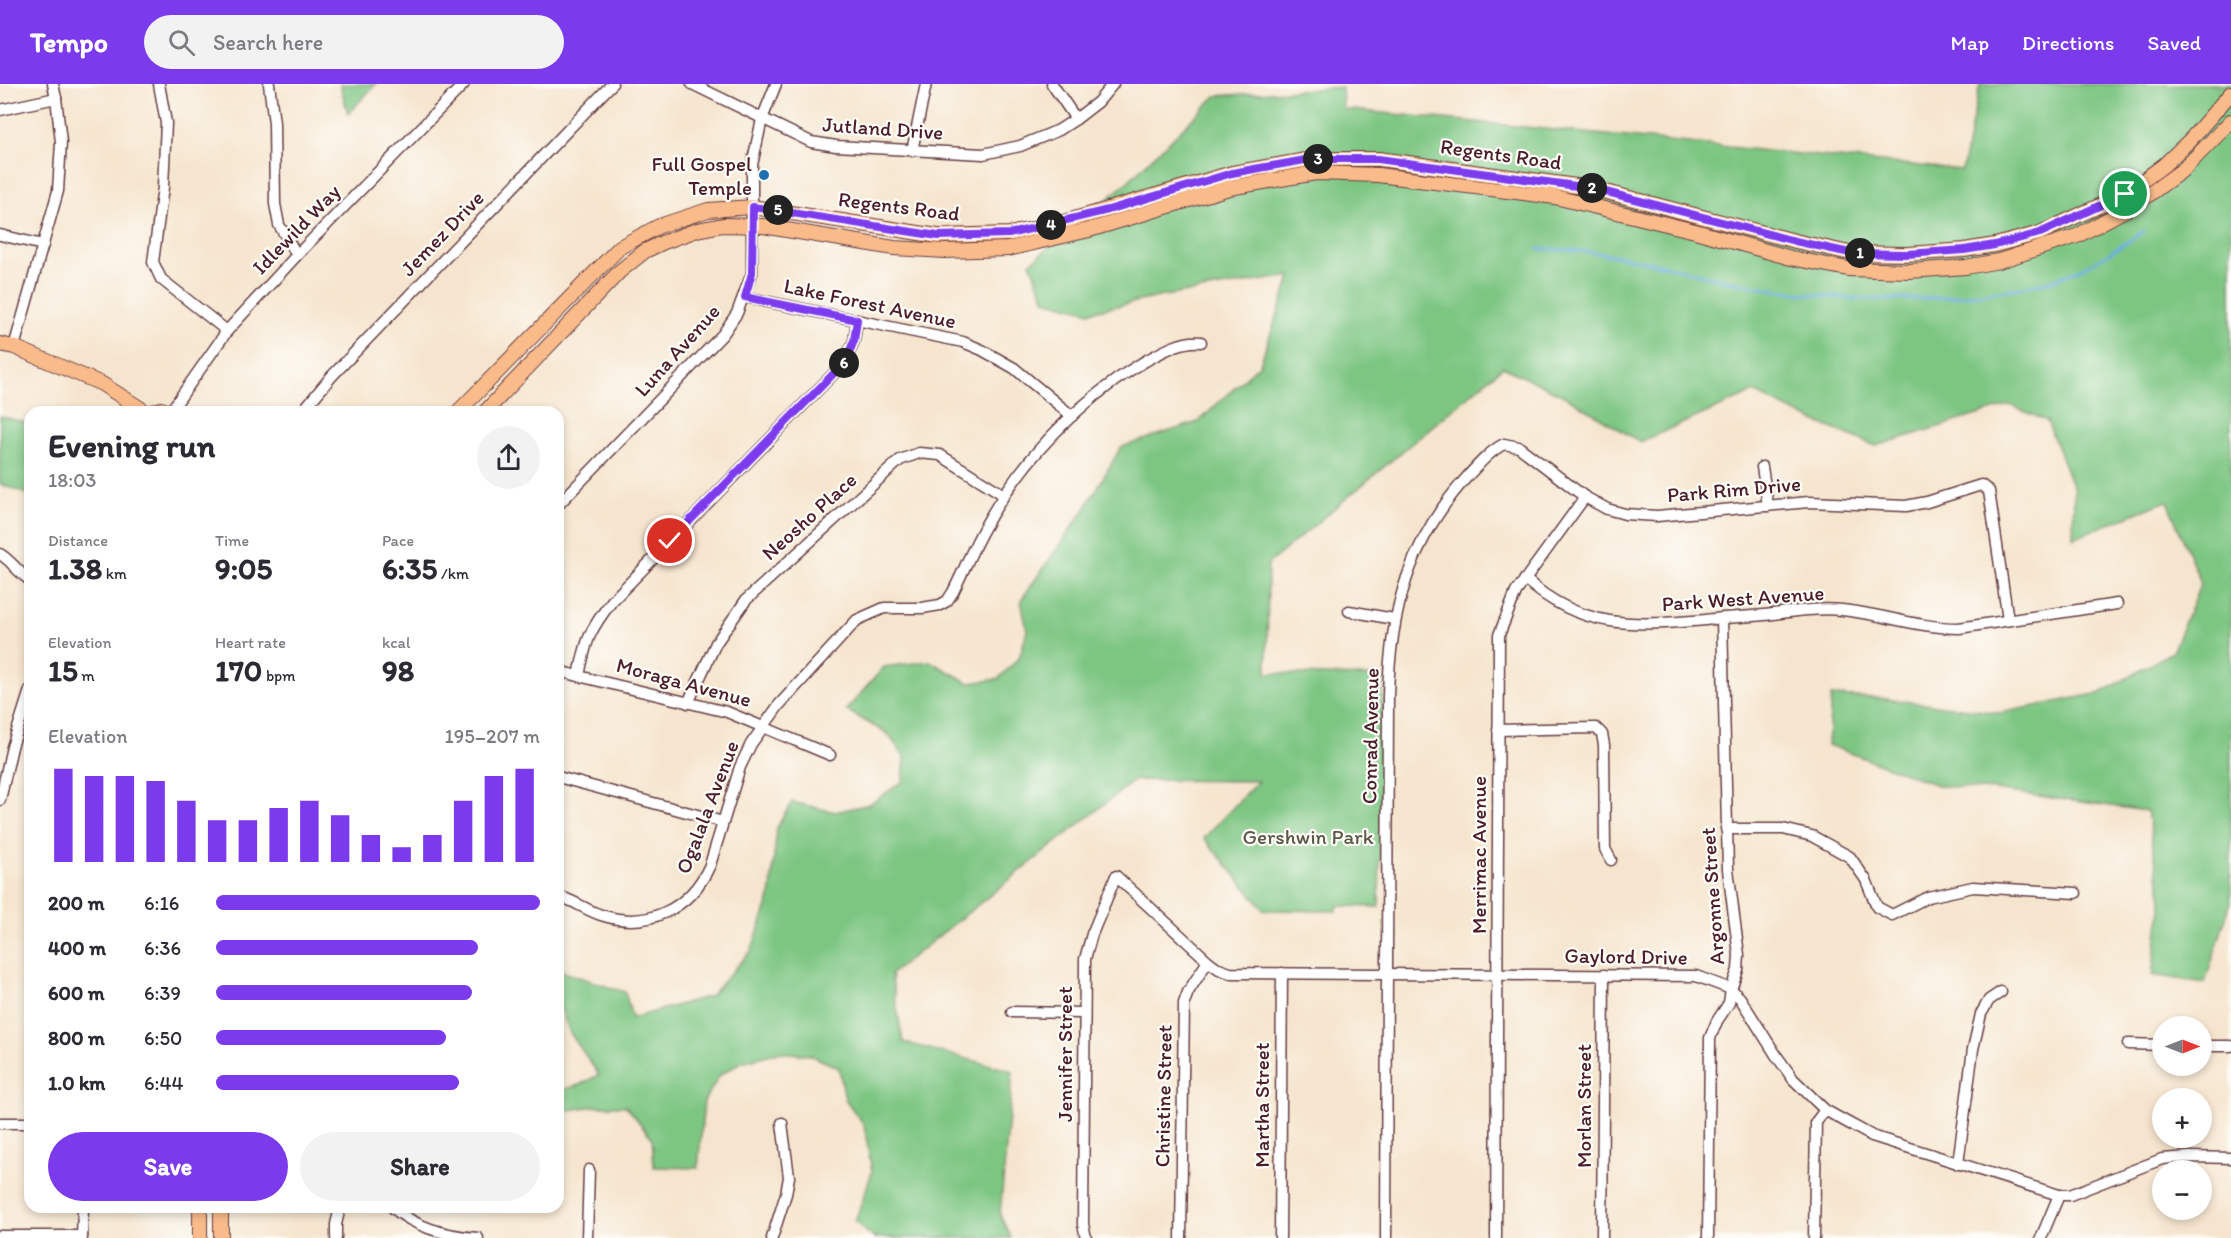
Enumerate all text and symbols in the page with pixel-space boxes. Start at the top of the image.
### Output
search box [144,15,564,69]
text: Tempo [30,25,108,59]
icon: search [165,26,198,59]
text: Search here [213,29,323,56]
text: Map [1951,30,1989,55]
text: Directions [2022,30,2114,55]
text: Saved [2147,30,2201,55]
street label: Jutland Drive [822,111,944,145]
street label: Regents Road [1439,133,1563,175]
pin: 3 [1303,144,1333,174]
text: 3 [1314,149,1322,168]
place label: Full Gospel Temple [651,151,752,200]
marker: Full Gospel Temple [757,168,771,182]
pin [2099,168,2150,219]
pin: 2 [1577,173,1607,203]
icon: arrive [2108,177,2141,210]
text: 2 [1588,178,1596,197]
street label: Idlewild Way [247,179,345,279]
street label: Jemez Drive [395,185,489,281]
street label: Regents Road [837,186,961,226]
pin: 5 [763,195,793,225]
text: 5 [774,200,782,219]
pin: 4 [1036,210,1066,240]
text: 4 [1046,215,1056,234]
pin: 1 [1845,238,1875,268]
text: 1 [1856,243,1864,262]
street label: Lake Forest Avenue [782,273,958,333]
street label: Luna Avenue [629,299,725,401]
pin: 6 [829,348,859,378]
text: 6 [840,353,848,372]
text: Evening run [48,426,215,465]
button: share [477,426,540,489]
street label: Neosho Place [756,467,862,565]
text: 18:03 [48,468,96,492]
street label: Park Rim Drive [1666,471,1802,507]
pin [644,515,695,566]
icon: check [653,524,686,557]
text: Distance [48,531,108,550]
text: Time [215,531,249,550]
text: Pace [382,531,414,550]
text: 1.38 [48,550,102,587]
text: 9:05 [215,550,272,587]
text: 6:35 [382,550,437,587]
text: km [102,564,127,583]
text: /km [437,564,469,583]
street label: Park West Avenue [1661,580,1825,616]
text: Elevation [48,633,112,652]
text: Heart rate [215,633,286,652]
text: kcal [382,633,410,652]
text: 15 [48,652,78,689]
text: 170 [215,652,262,689]
text: 98 [382,652,414,689]
street label: Moraga Avenue [614,652,754,712]
text: m [78,666,95,685]
text: bpm [262,666,296,685]
street label: Conrad Avenue [1356,668,1384,804]
text: Elevation [48,724,127,748]
text: 195–207 m [445,724,540,748]
street label: Ogalala Avenue [670,737,744,877]
street label: Merrimac Avenue [1466,776,1491,934]
park label: Gershwin Park [1242,824,1374,849]
street label: Argonne Street [1695,826,1729,966]
text: 200 m [48,891,104,915]
text: 6:16 [144,891,179,915]
text: 400 m [48,936,106,960]
text: 6:36 [144,936,181,960]
street label: Gaylord Drive [1564,942,1688,970]
text: 600 m [48,981,105,1005]
text: 6:39 [144,981,181,1005]
street label: Jennifer Street [1052,986,1077,1122]
north arrow [2152,1016,2212,1076]
map controls [2152,1016,2212,1220]
street label: Christine Street [1149,1024,1177,1168]
text: 800 m [48,1026,105,1050]
text: 6:50 [144,1026,182,1050]
street label: Martha Street [1249,1042,1274,1168]
street label: Morlan Street [1571,1044,1596,1168]
text: 1.0 km [48,1071,105,1095]
text: 6:44 [144,1071,184,1095]
button: + [2152,1088,2212,1148]
button: Save [48,1132,288,1201]
button: Share [300,1132,540,1201]
button: − [2152,1160,2212,1220]

